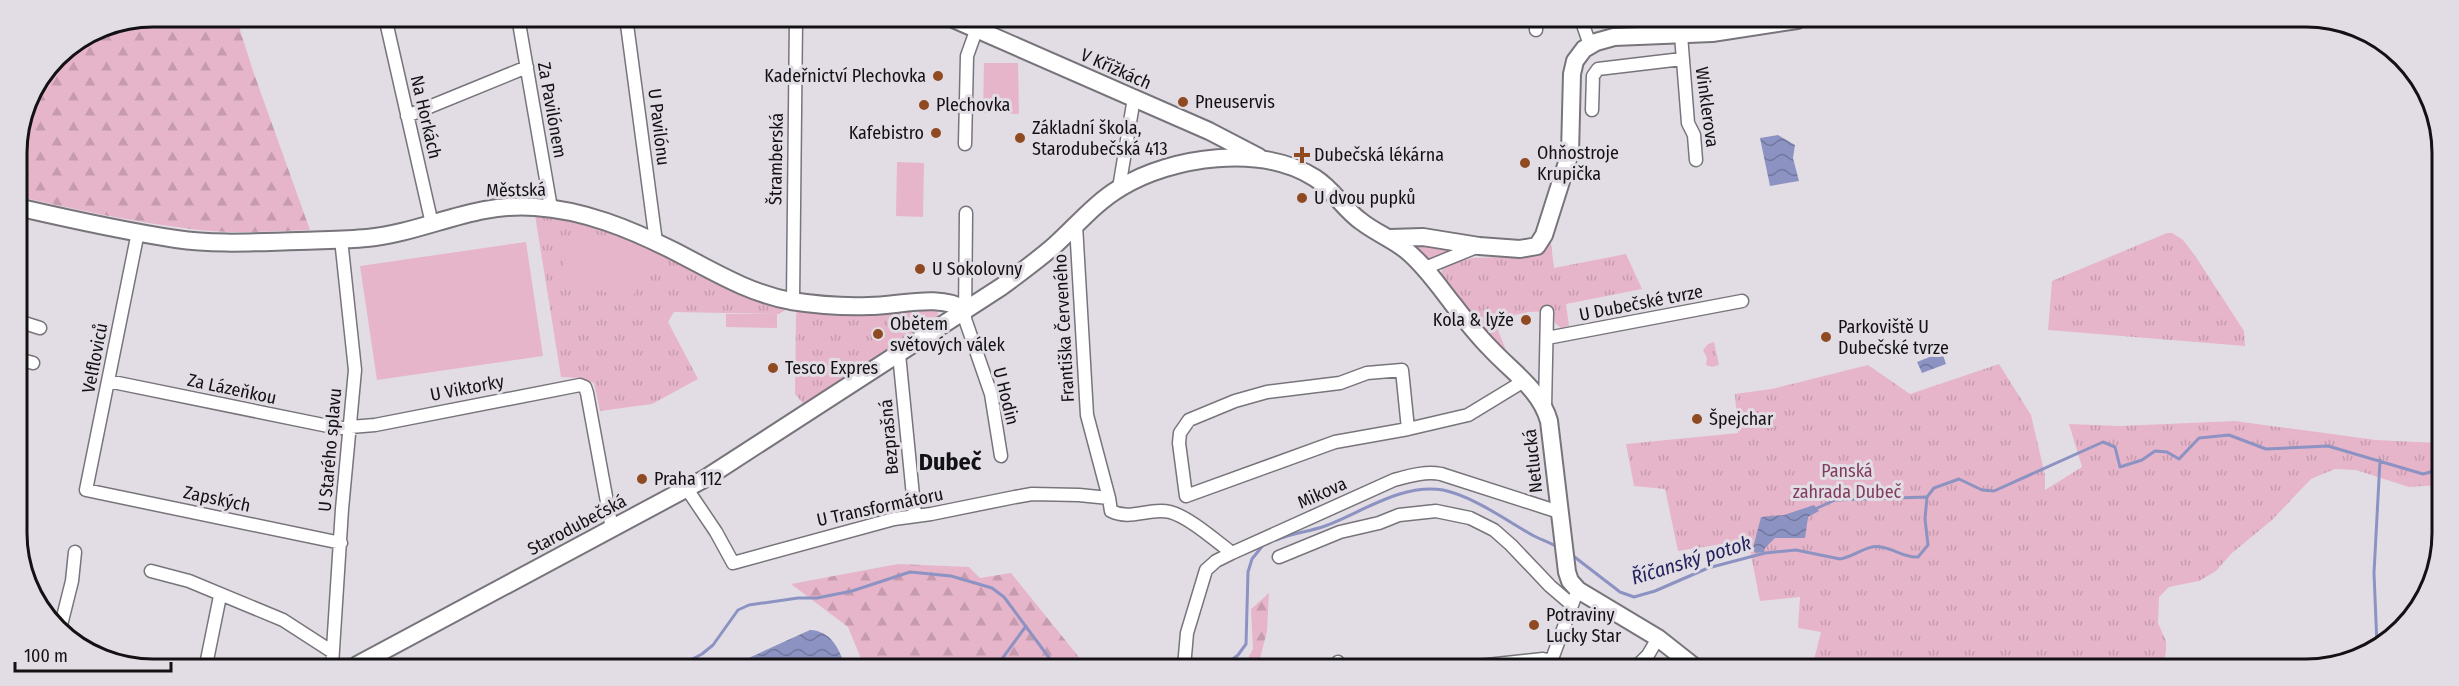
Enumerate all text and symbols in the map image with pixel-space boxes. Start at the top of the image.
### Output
street label: V Křížkách [1077,44,1155,94]
street label: Za Pavilónem [533,60,571,160]
place label: Kadeřnictví Plechovka [764,65,926,87]
street label: Winklerova [1690,65,1724,149]
marker: Kadeřnictví Plechovka [931,69,945,83]
street label: Na Horkách [406,73,446,161]
street label: U Pavilónu [643,87,675,167]
place label: Pneuservis [1195,91,1275,113]
place label: Plechovka [936,94,1011,116]
marker: Pneuservis [1176,95,1190,109]
marker: Plechovka [917,98,931,112]
street label: Štramberská [764,112,788,205]
place label: Základní škola, Starodubečská 413 [1032,117,1168,160]
place label: Kafebistro [849,122,924,144]
marker: Kafebistro [929,126,943,140]
marker: Základní škola, Starodubečská 413 [1013,131,1027,145]
place label: Ohňostroje Krupička [1537,142,1619,185]
place label: Dubečská lékárna [1314,144,1444,166]
marker: Dubečská lékárna [1295,148,1309,162]
marker: Ohňostroje Krupička [1518,156,1532,170]
street label: Městská [486,178,546,202]
place label: U dvou pupků [1314,187,1416,209]
marker: U dvou pupků [1295,191,1309,205]
street label: Františka Červeného [1049,253,1079,403]
place label: U Sokolovny [932,258,1022,280]
marker: U Sokolovny [913,262,927,276]
street label: U Dubečské tvrze [1577,280,1705,326]
place label: Kola & lyže [1433,309,1514,331]
place label: Obětem světových válek [890,313,1006,356]
marker: Kola & lyže [1519,313,1533,327]
place label: Parkoviště U Dubečské tvrze [1838,316,1949,359]
street label: Velfloviců [77,321,113,395]
marker: Obětem světových válek [871,327,885,341]
marker: Parkoviště U Dubečské tvrze [1819,330,1833,344]
place label: Tesco Expres [785,357,879,379]
marker: Tesco Expres [766,361,780,375]
street label: U Hodin [988,365,1024,427]
street label: Za Lázeňkou [185,369,279,409]
street label: U Viktorky [428,370,506,406]
street label: U Starého splavu [314,387,346,513]
street label: Bezprašná [875,398,903,476]
place label: Špejchar [1709,408,1774,430]
marker: Špejchar [1690,412,1704,426]
street label: Netlucká [1519,428,1547,494]
district label: Dubeč [919,448,982,476]
park label: Panská zahrada Dubeč [1793,460,1902,503]
place label: Praha 112 [654,468,722,490]
marker: Praha 112 [635,472,649,486]
street label: Mikova [1294,472,1350,514]
street label: Zapských [182,481,252,517]
street label: U Transformátoru [815,483,945,531]
street label: Starodubečská [524,490,630,560]
water label: Říčanský potok [1628,530,1754,590]
place label: Potraviny Lucky Star [1546,604,1622,647]
marker: Potraviny Lucky Star [1527,618,1541,632]
scale bar [15,635,171,673]
text: 100 m [24,645,68,667]

